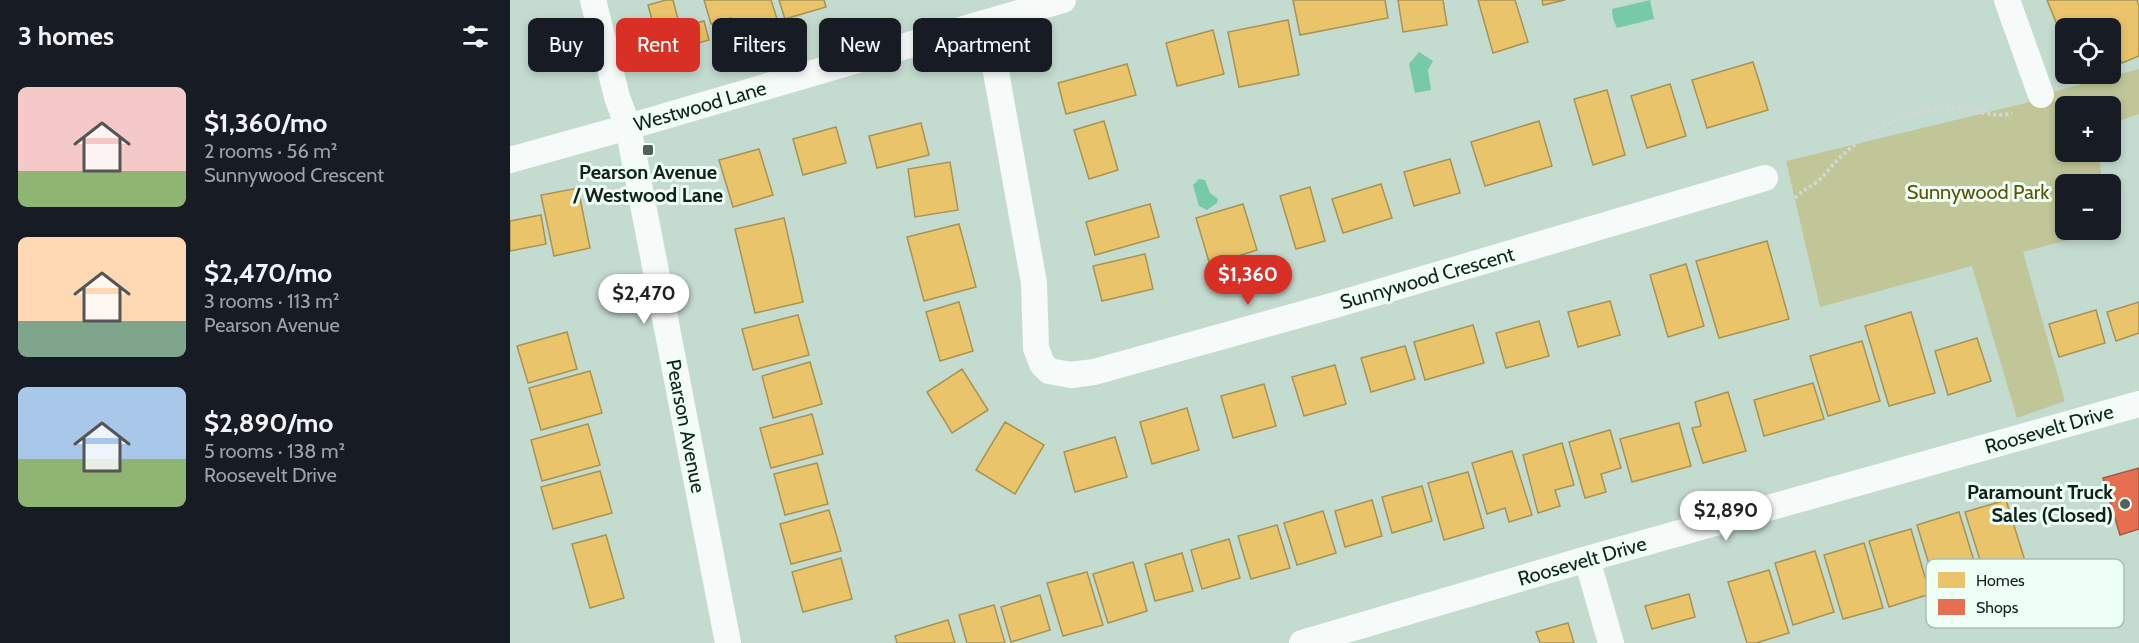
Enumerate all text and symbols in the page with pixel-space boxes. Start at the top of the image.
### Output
chip: Buy [528,18,604,72]
chip: Rent [616,18,700,72]
chip: Filters [712,18,807,72]
chip: New [819,18,901,72]
chip: Apartment [913,18,1052,72]
map controls [2055,18,2121,240]
button: locate [2055,18,2121,84]
text: 3 homes [18,20,114,52]
icon: filters [459,20,492,53]
street label: Westwood Lane [631,76,769,136]
button: + [2055,96,2121,162]
text: $1,360/mo [204,107,327,139]
icon: home [66,111,138,183]
text: 2 rooms · 56 m² [204,139,337,163]
marker: Pearson Avenue / Westwood Lane [641,143,655,157]
place label: Pearson Avenue / Westwood Lane [572,160,723,207]
text: Sunnywood Crescent [204,163,384,187]
button: − [2055,174,2121,240]
park label: Sunnywood Park [1907,180,2049,204]
street label: Sunnywood Crescent [1337,242,1517,314]
pin: $1,360 [1199,255,1297,306]
text: $2,470/mo [204,257,332,289]
icon: home [66,261,138,333]
text: $1,360 [1218,262,1278,286]
pin: $2,470 [595,274,693,325]
text: $2,470 [612,281,676,305]
text: 3 rooms · 113 m² [204,289,340,313]
text: Pearson Avenue [204,313,340,337]
street label: Pearson Avenue [661,357,711,495]
street label: Roosevelt Drive [1982,399,2116,459]
text: $2,890/mo [204,407,333,439]
icon: home [66,411,138,483]
text: 5 rooms · 138 m² [204,439,345,463]
text: Roosevelt Drive [204,463,337,487]
place label: Paramount Truck Sales (Closed) [1967,480,2113,527]
pin: $2,890 [1677,491,1775,542]
marker: Paramount Truck Sales (Closed) [2118,497,2132,511]
text: $2,890 [1694,498,1758,522]
street label: Roosevelt Drive [1515,531,1649,591]
legend [1926,559,2124,628]
text: Homes [1976,571,2025,590]
text: Shops [1976,598,2019,617]

